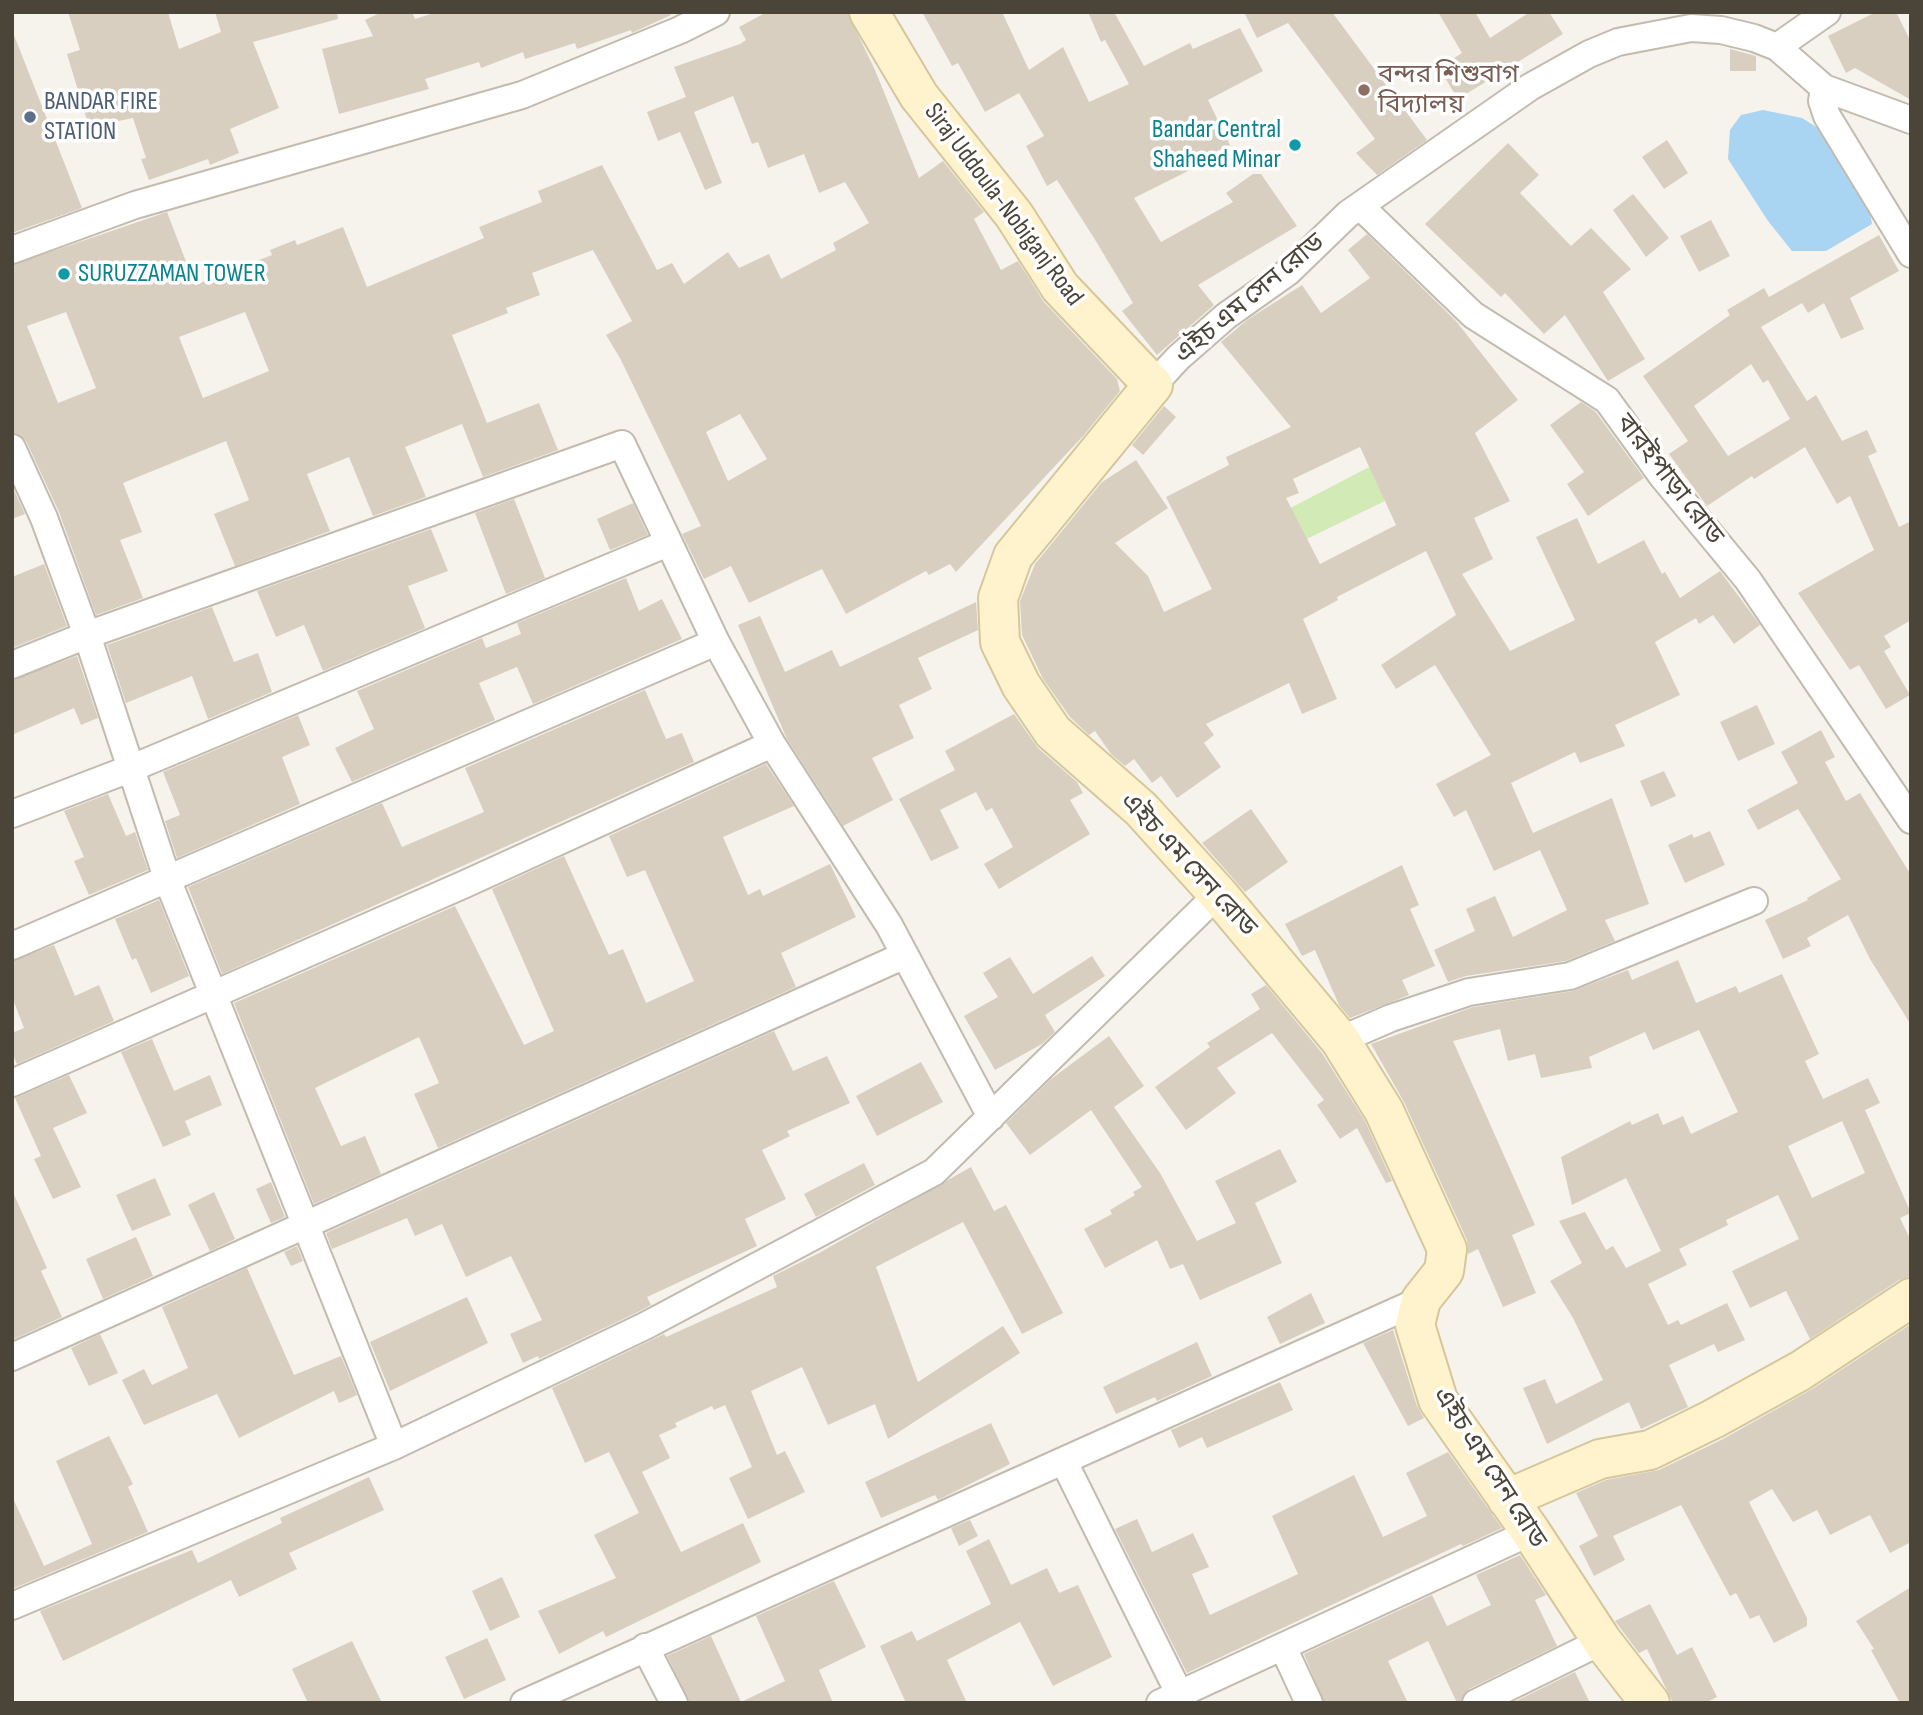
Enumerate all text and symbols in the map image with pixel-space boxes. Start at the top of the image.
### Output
place label: বন্দর শিশুবাগ বিদ্যালয় [1378,59,1519,120]
marker: বন্দর শিশুবাগ বিদ্যালয় [1356,82,1372,98]
place label: BANDAR FIRE STATION [44,86,158,148]
street label: Siraj Uddoula-Nobiganj Road [917,98,1089,312]
marker: BANDAR FIRE STATION [22,109,38,125]
place label: Bandar Central Shaheed Minar [1152,114,1281,176]
marker: Bandar Central Shaheed Minar [1287,137,1303,153]
street label: এইচ এম সেন রোড [1169,227,1331,371]
place label: SURUZZAMAN TOWER [78,258,266,290]
marker: SURUZZAMAN TOWER [56,266,72,282]
street label: বারইপাড়া রোড [1608,408,1730,552]
street label: এইচ এম সেন রোড [1113,786,1263,944]
street label: এইচ এম সেন রোড [1425,1382,1553,1554]

